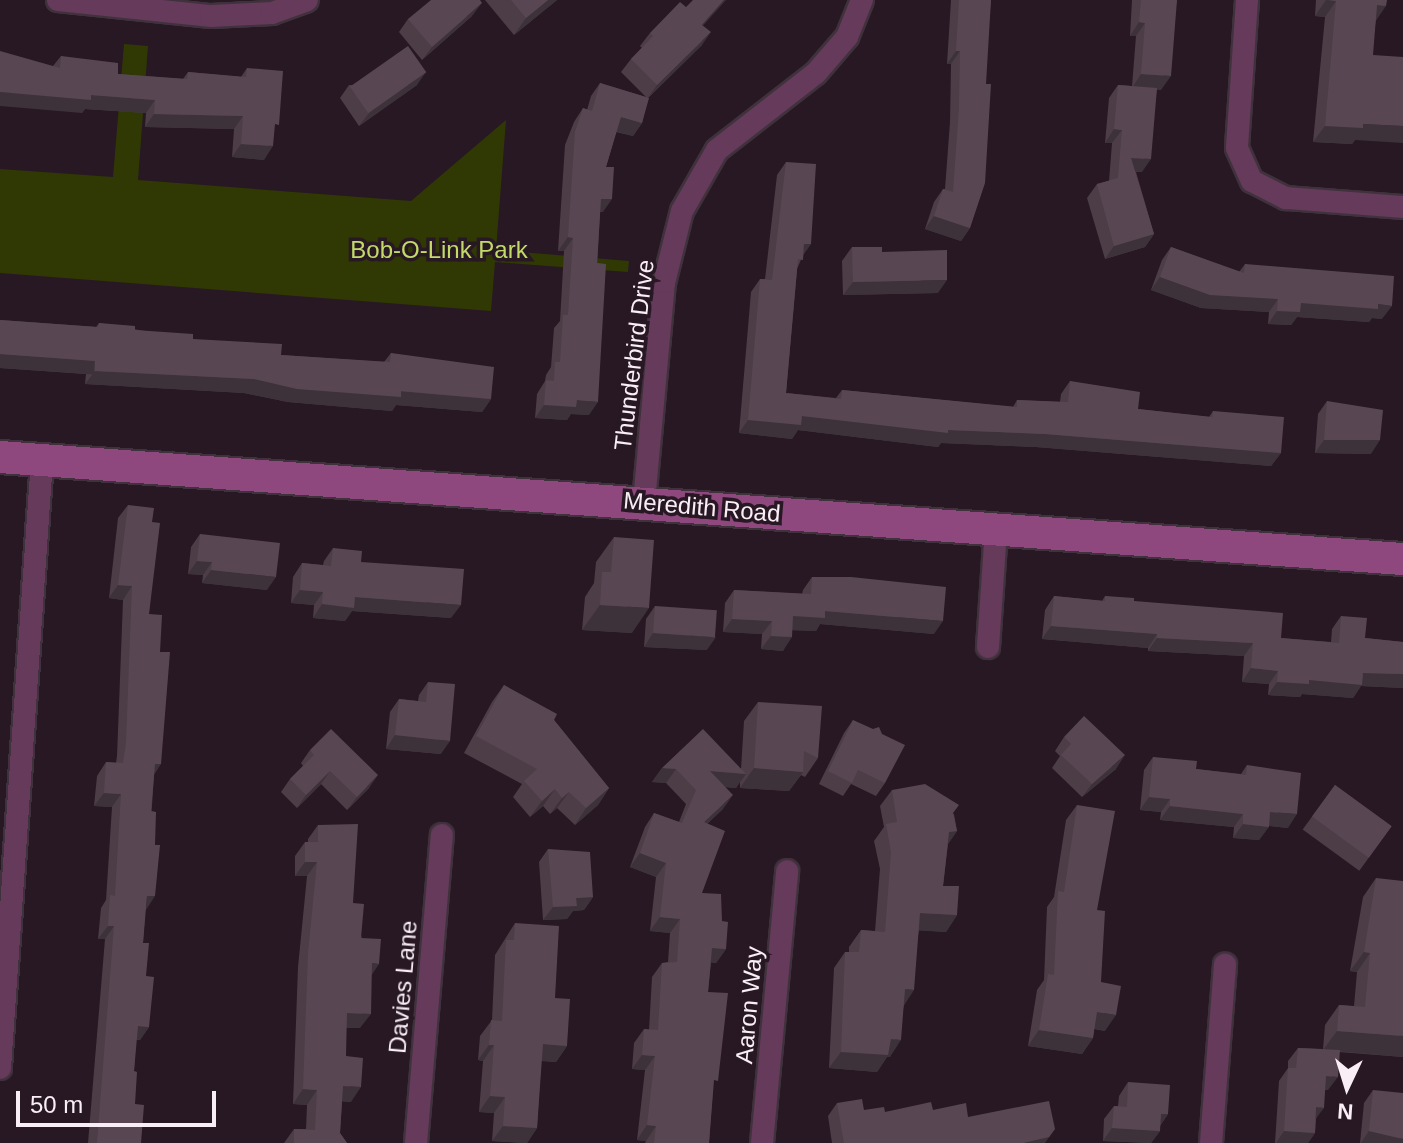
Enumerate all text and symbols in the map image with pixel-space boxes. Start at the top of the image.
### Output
park label: Bob-O-Link Park [350,236,528,264]
street label: Thunderbird Drive [608,258,660,452]
street label: Meredith Road [622,486,782,528]
street label: Davies Lane [383,919,423,1055]
street label: Aaron Way [730,945,768,1065]
north arrow [1307,1047,1387,1127]
scale bar [20,1075,220,1125]
text: 50 m [30,1091,83,1118]
text: N [1337,1098,1354,1124]

